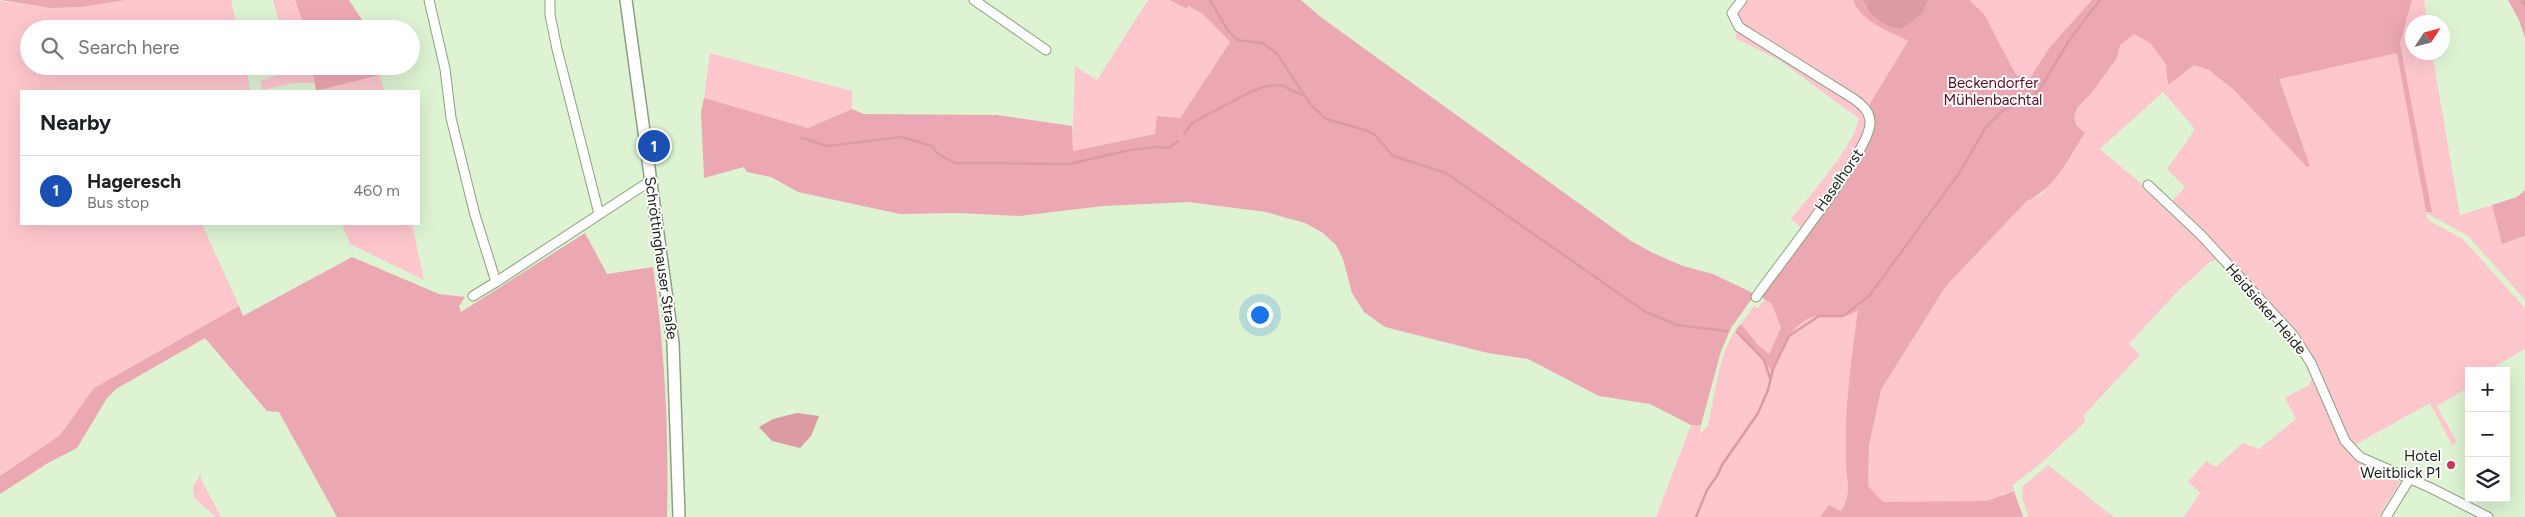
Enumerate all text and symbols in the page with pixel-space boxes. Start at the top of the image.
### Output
north arrow [2405,15,2450,60]
search box [20,20,420,75]
icon: search [38,34,66,62]
text: Search here [78,36,180,59]
park label: Beckendorfer Mühlenbachtal [1944,74,2042,109]
text: Nearby [40,110,111,135]
pin: 1 [638,127,670,165]
street label: Haselhorst [1811,145,1867,215]
text: Hageresch [87,170,181,193]
street label: Schröttinghauser Straße [641,176,681,340]
text: 1 [53,181,59,200]
text: 460 m [353,181,400,200]
text: Bus stop [87,193,149,212]
street label: Heidsieker Heide [2222,260,2310,358]
your location [1247,302,1273,328]
map controls [2465,367,2510,502]
button: + [2465,367,2510,412]
button: − [2465,412,2510,457]
place label: Hotel Weitblick P1 [2360,447,2441,482]
button: layers [2465,457,2510,502]
marker: Hotel Weitblick P1 [2445,459,2457,471]

